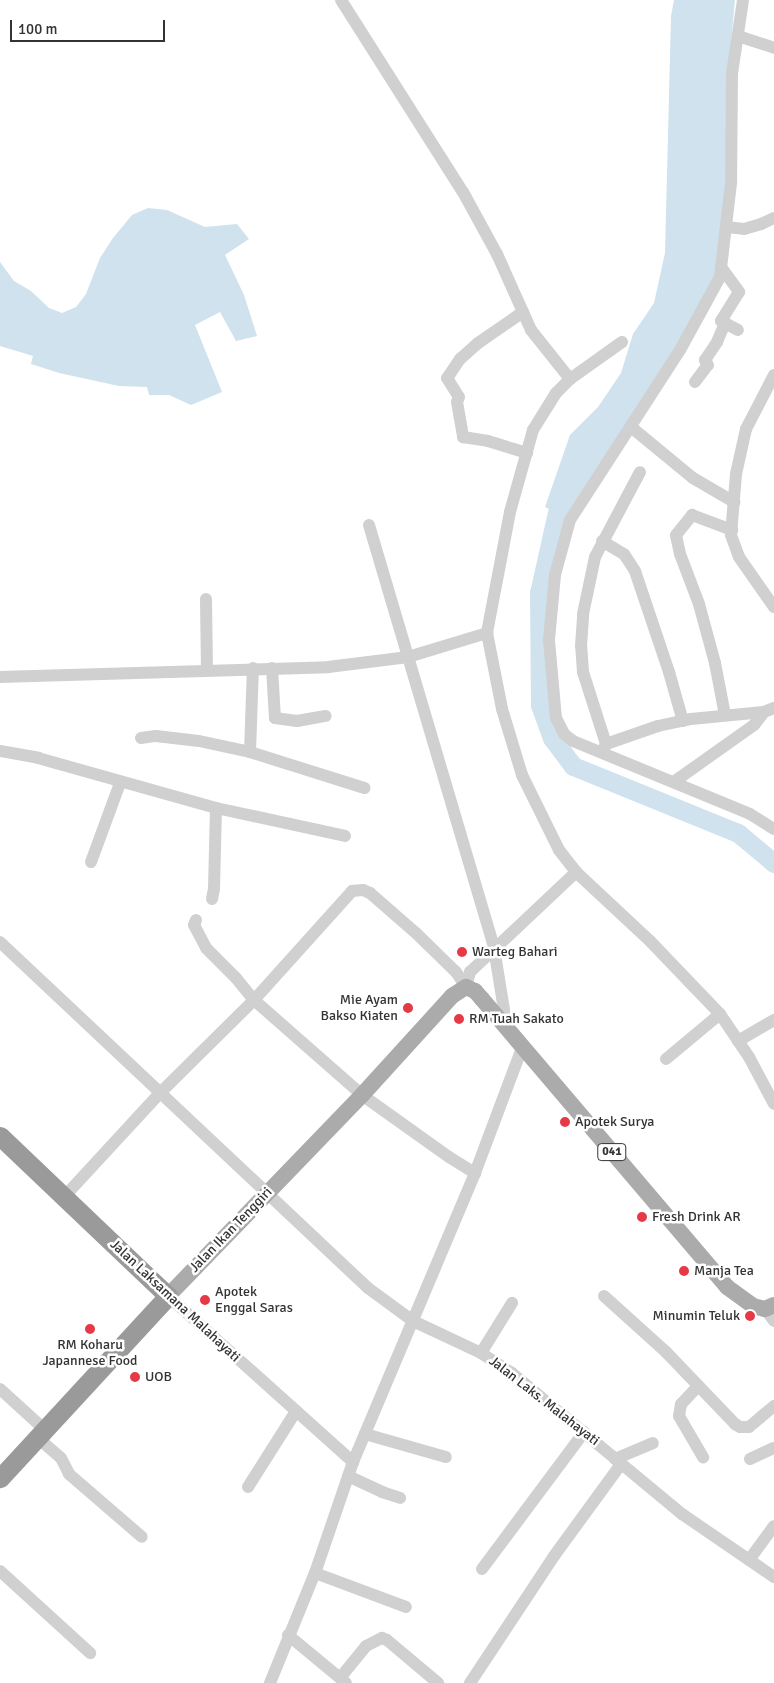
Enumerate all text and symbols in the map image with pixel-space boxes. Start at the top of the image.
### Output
scale bar [12,10,168,42]
text: 100 m [18,20,58,38]
place label: Warteg Bahari [472,944,558,960]
marker: Warteg Bahari [456,946,468,958]
place label: Mie Ayam Bakso Kiaten [320,992,398,1024]
marker: Mie Ayam Bakso Kiaten [402,1002,414,1014]
place label: RM Tuah Sakato [469,1011,564,1027]
marker: RM Tuah Sakato [453,1013,465,1025]
place label: Apotek Surya [575,1114,654,1130]
marker: Apotek Surya [559,1116,571,1128]
road number: 041 [597,1142,627,1162]
street label: Jalan Ikan Tenggiri [186,1184,276,1276]
place label: Fresh Drink AR [652,1209,741,1225]
marker: Fresh Drink AR [636,1211,648,1223]
street label: Jalan Laksamana Malahayati [106,1236,244,1366]
place label: Manja Tea [694,1263,754,1279]
marker: Manja Tea [678,1265,690,1277]
place label: Apotek Enggal Saras [215,1284,293,1316]
marker: Apotek Enggal Saras [199,1294,211,1306]
place label: Minumin Teluk [653,1308,740,1324]
marker: Minumin Teluk [744,1310,756,1322]
marker: RM Koharu Japannese Food [84,1323,96,1335]
place label: RM Koharu Japannese Food [43,1337,137,1370]
street label: Jalan Laks. Malahayati [485,1353,603,1449]
place label: UOB [145,1369,172,1385]
marker: UOB [129,1371,141,1383]

